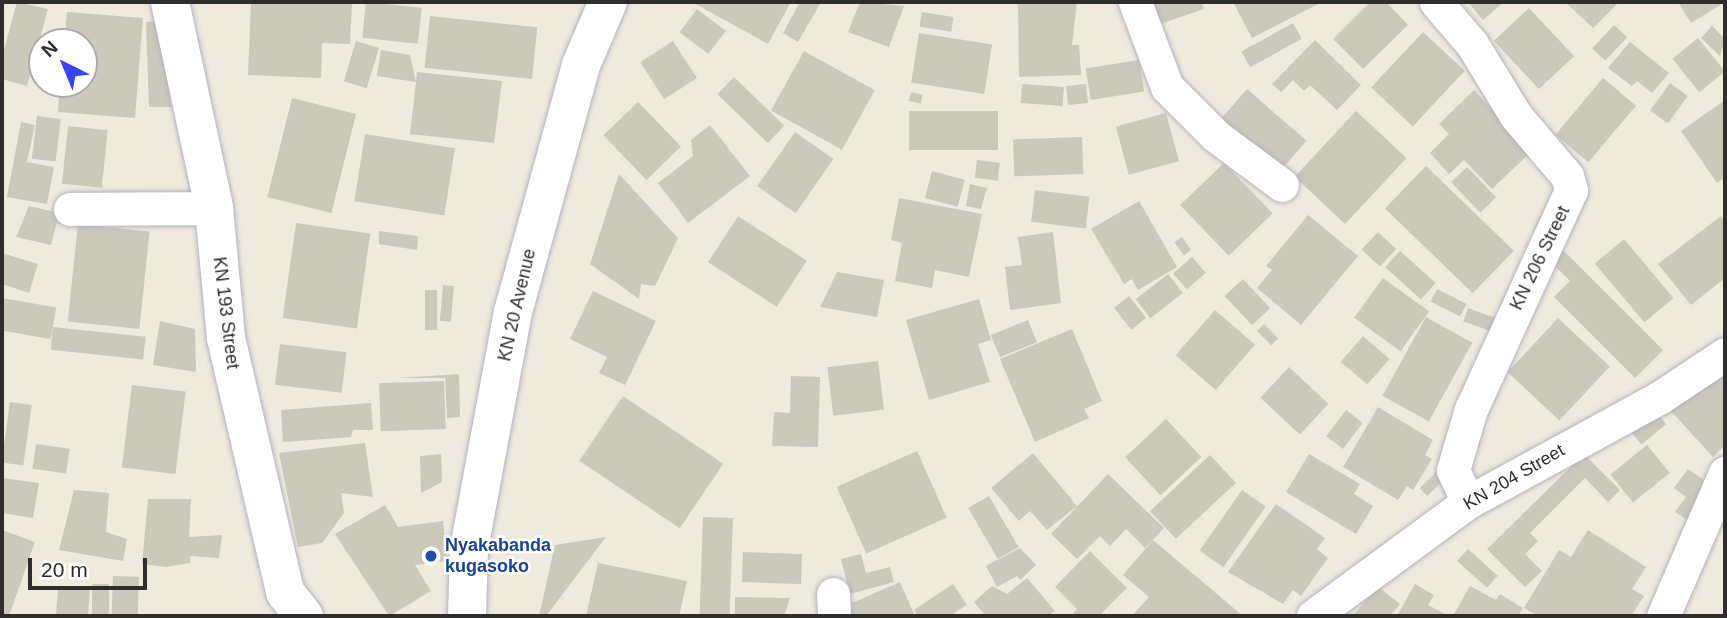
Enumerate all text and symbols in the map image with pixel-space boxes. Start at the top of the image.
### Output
north arrow [28,28,98,98]
text: N [38,36,62,61]
street label: KN 206 Street [1506,202,1574,314]
street label: KN 20 Avenue [493,246,541,364]
street label: KN 193 Street [208,256,244,370]
street label: KN 204 Street [1460,439,1568,515]
place label: Nyakabanda kugasoko [445,535,551,578]
scale bar [32,544,150,588]
marker: Nyakabanda kugasoko [423,548,439,564]
text: 20 m [41,558,88,581]

